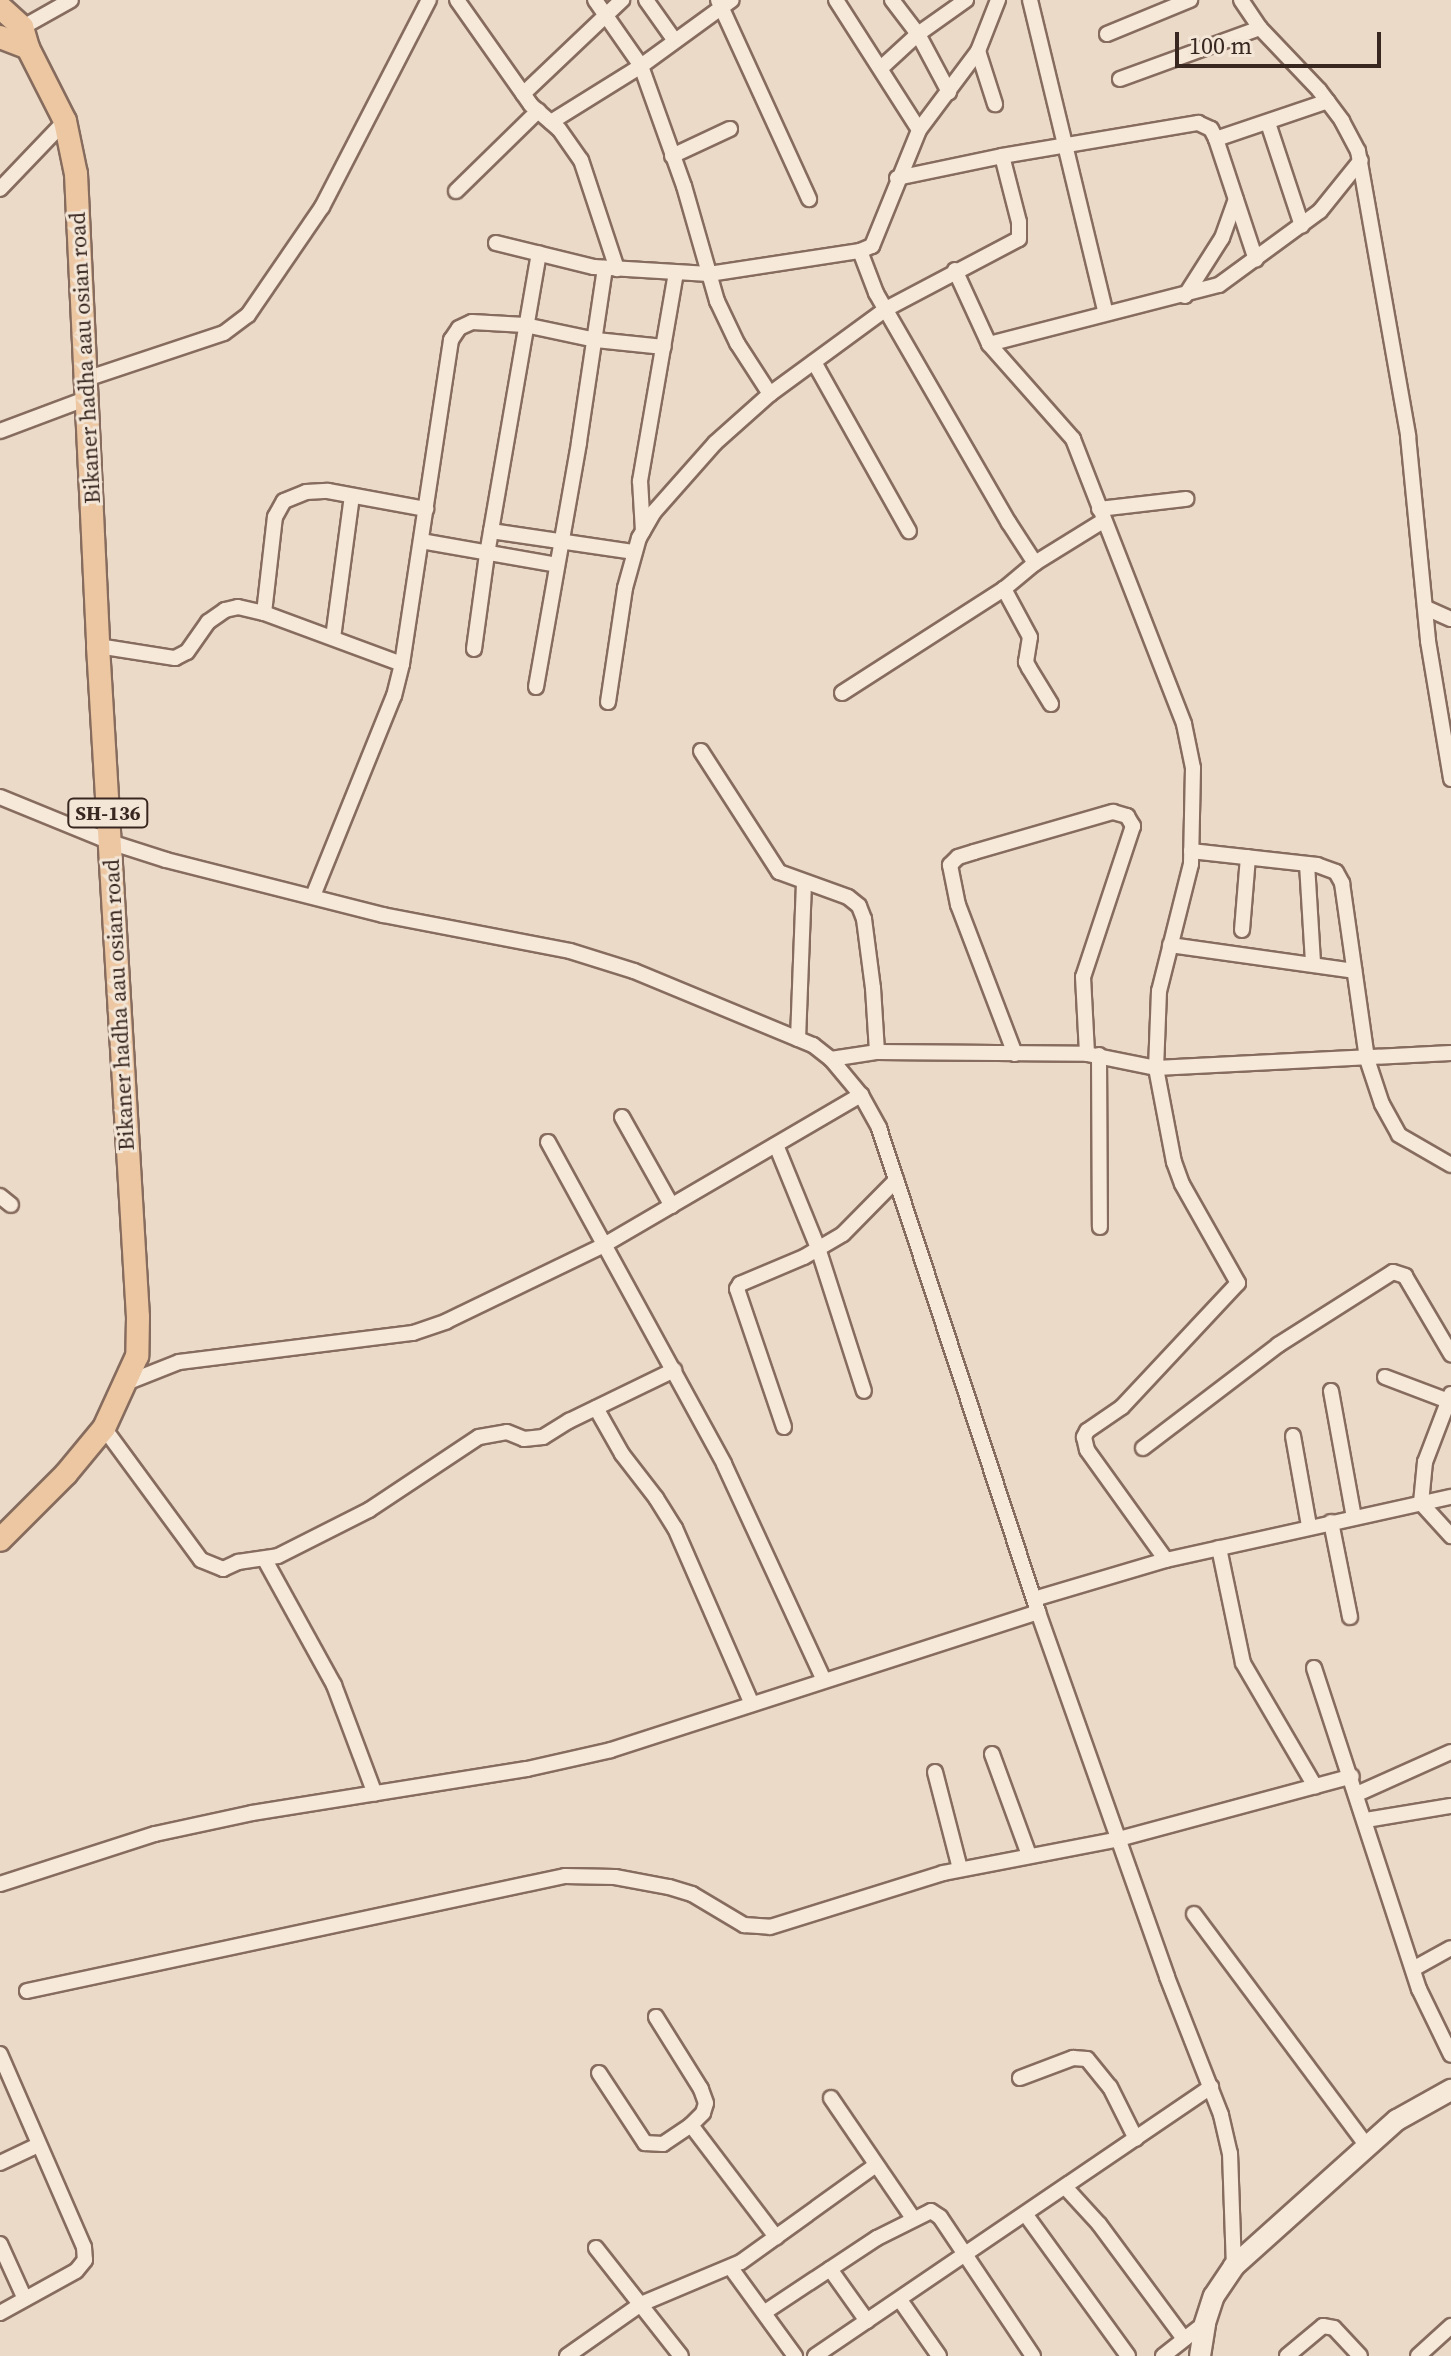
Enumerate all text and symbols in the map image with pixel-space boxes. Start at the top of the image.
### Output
scale bar [1179,16,1385,66]
text: 100 m [1189,29,1252,62]
street label: Bikaner hadha aau osian road [64,212,106,504]
road number: SH-136 [66,797,150,829]
street label: Bikaner hadha aau osian road [98,859,140,1151]

